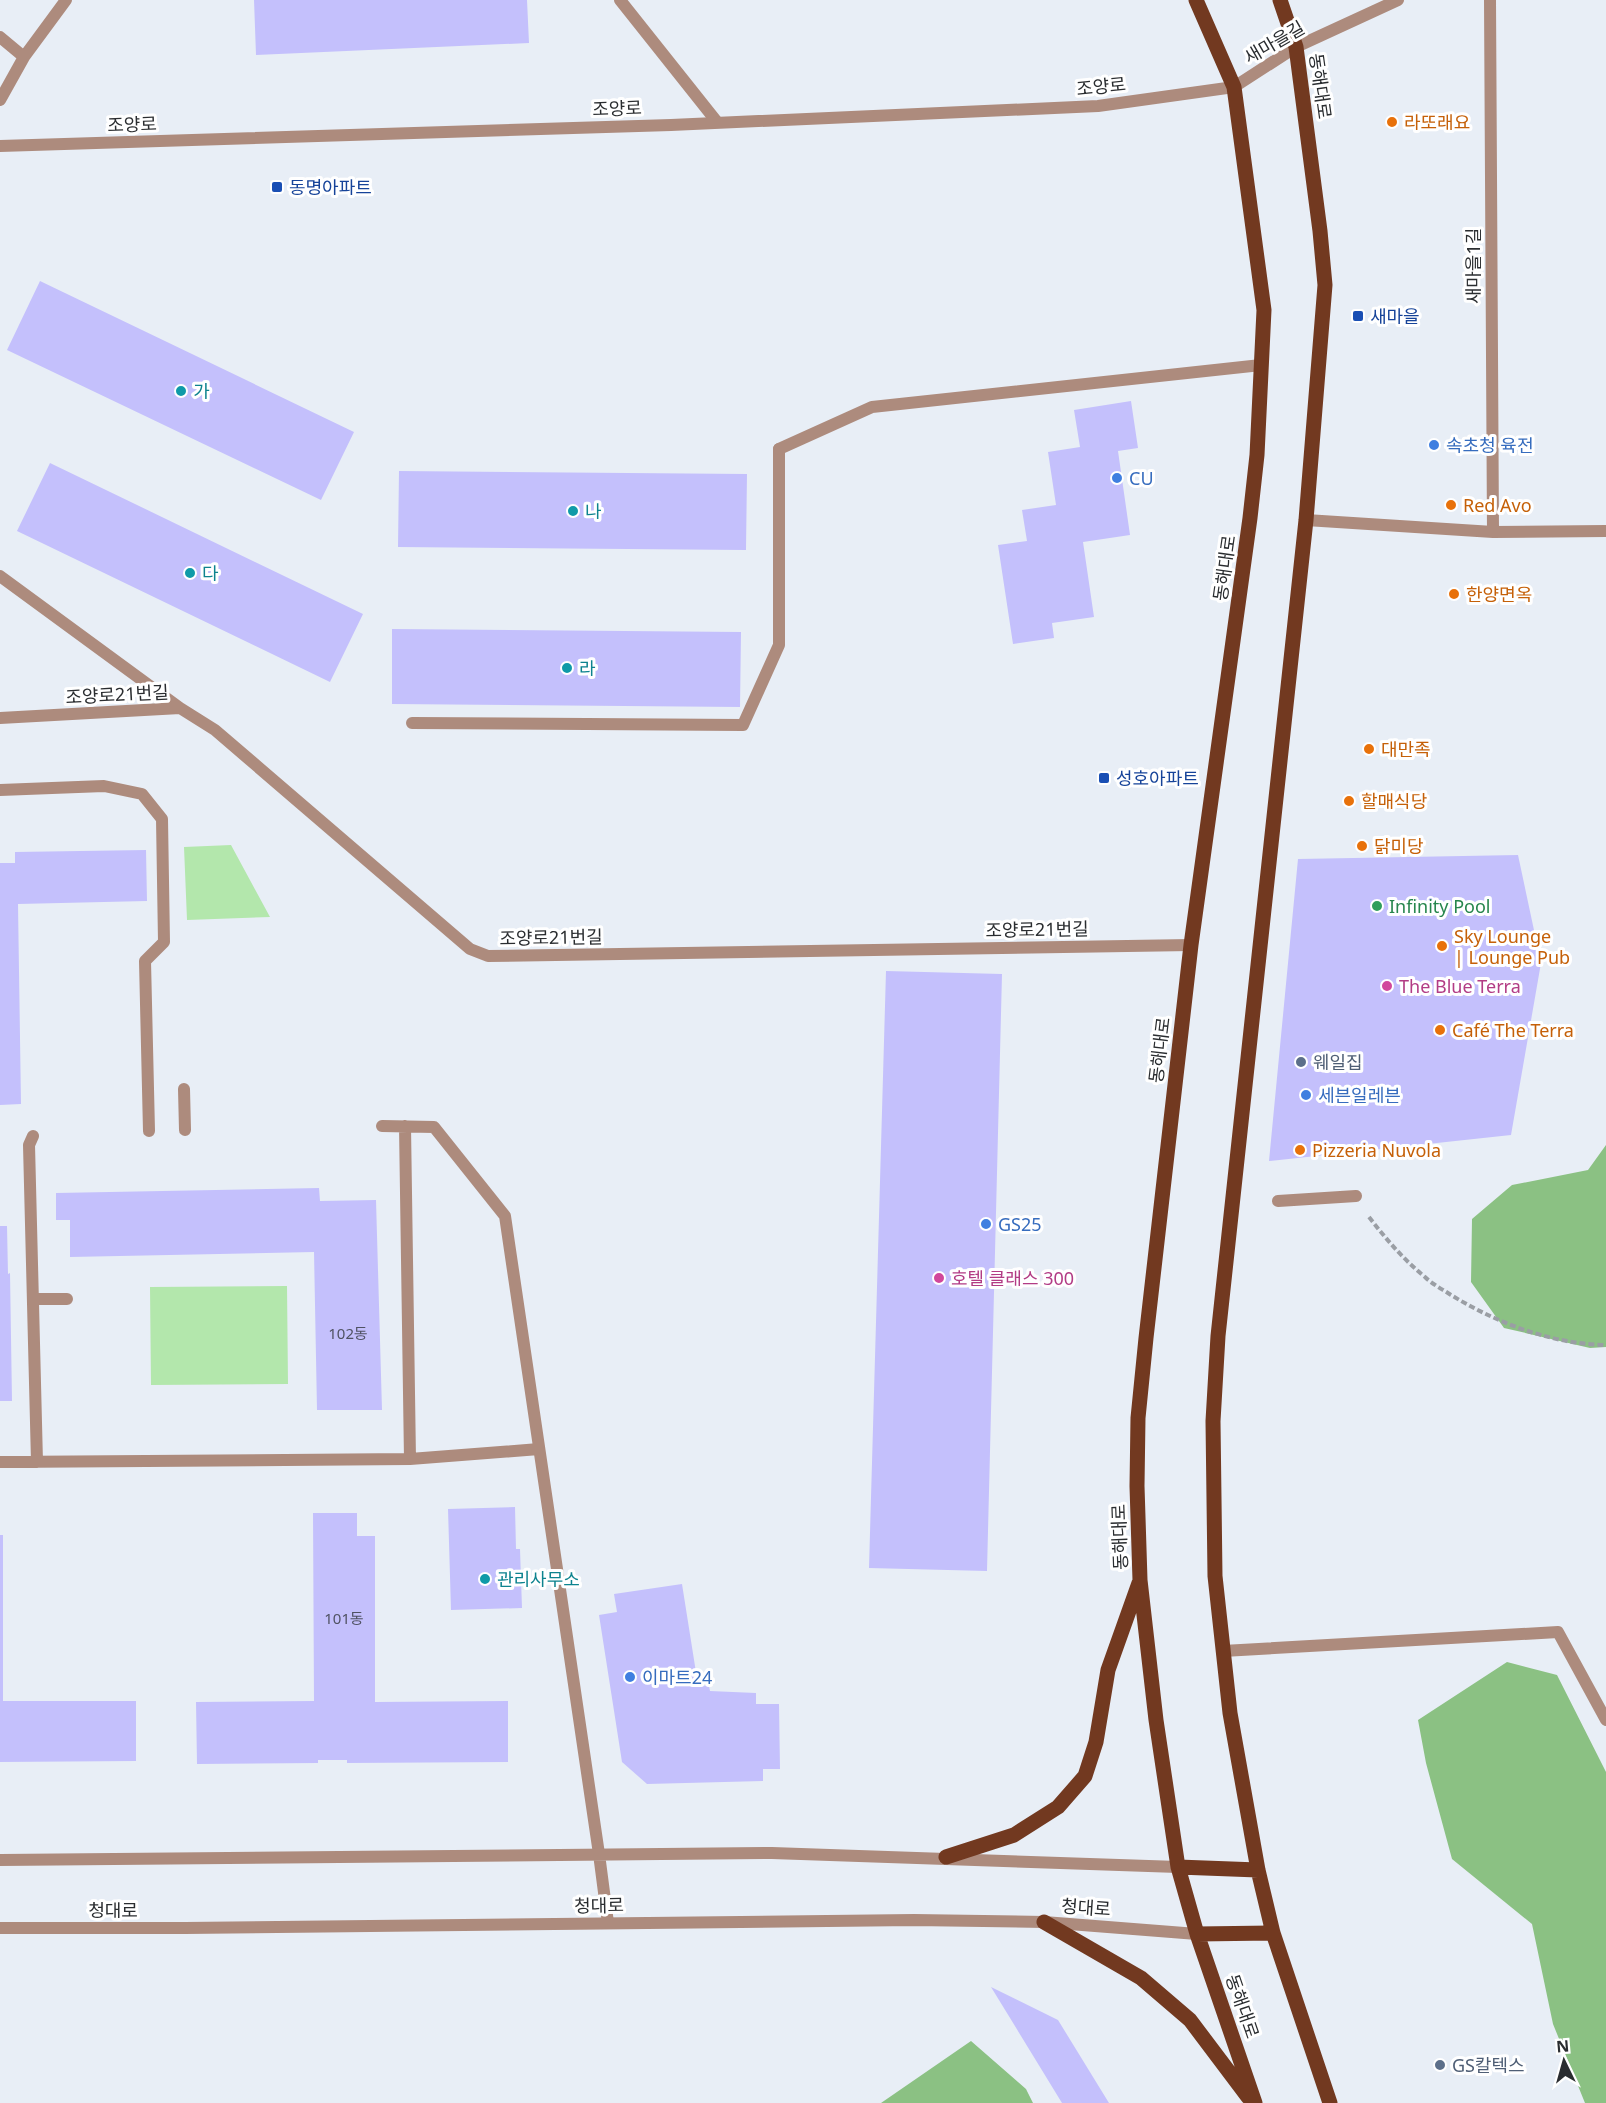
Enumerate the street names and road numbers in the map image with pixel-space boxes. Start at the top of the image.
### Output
street label: 새마을길 [1239,15,1309,69]
street label: 동해대로 [1305,52,1337,120]
street label: 조양로 [1075,71,1127,101]
street label: 조양로 [592,95,642,121]
street label: 조양로 [107,111,157,137]
street label: 새마을1길 [1461,228,1485,304]
street label: 동해대로 [1208,534,1240,602]
street label: 조양로21번길 [65,679,169,709]
street label: 조양로21번길 [985,916,1089,942]
street label: 조양로21번길 [499,924,603,950]
street label: 동해대로 [1143,1016,1175,1084]
street label: 동해대로 [1106,1503,1132,1571]
street label: 청대로 [574,1893,624,1917]
street label: 청대로 [1060,1893,1112,1921]
street label: 청대로 [88,1898,138,1922]
street label: 동해대로 [1221,1971,1265,2041]

